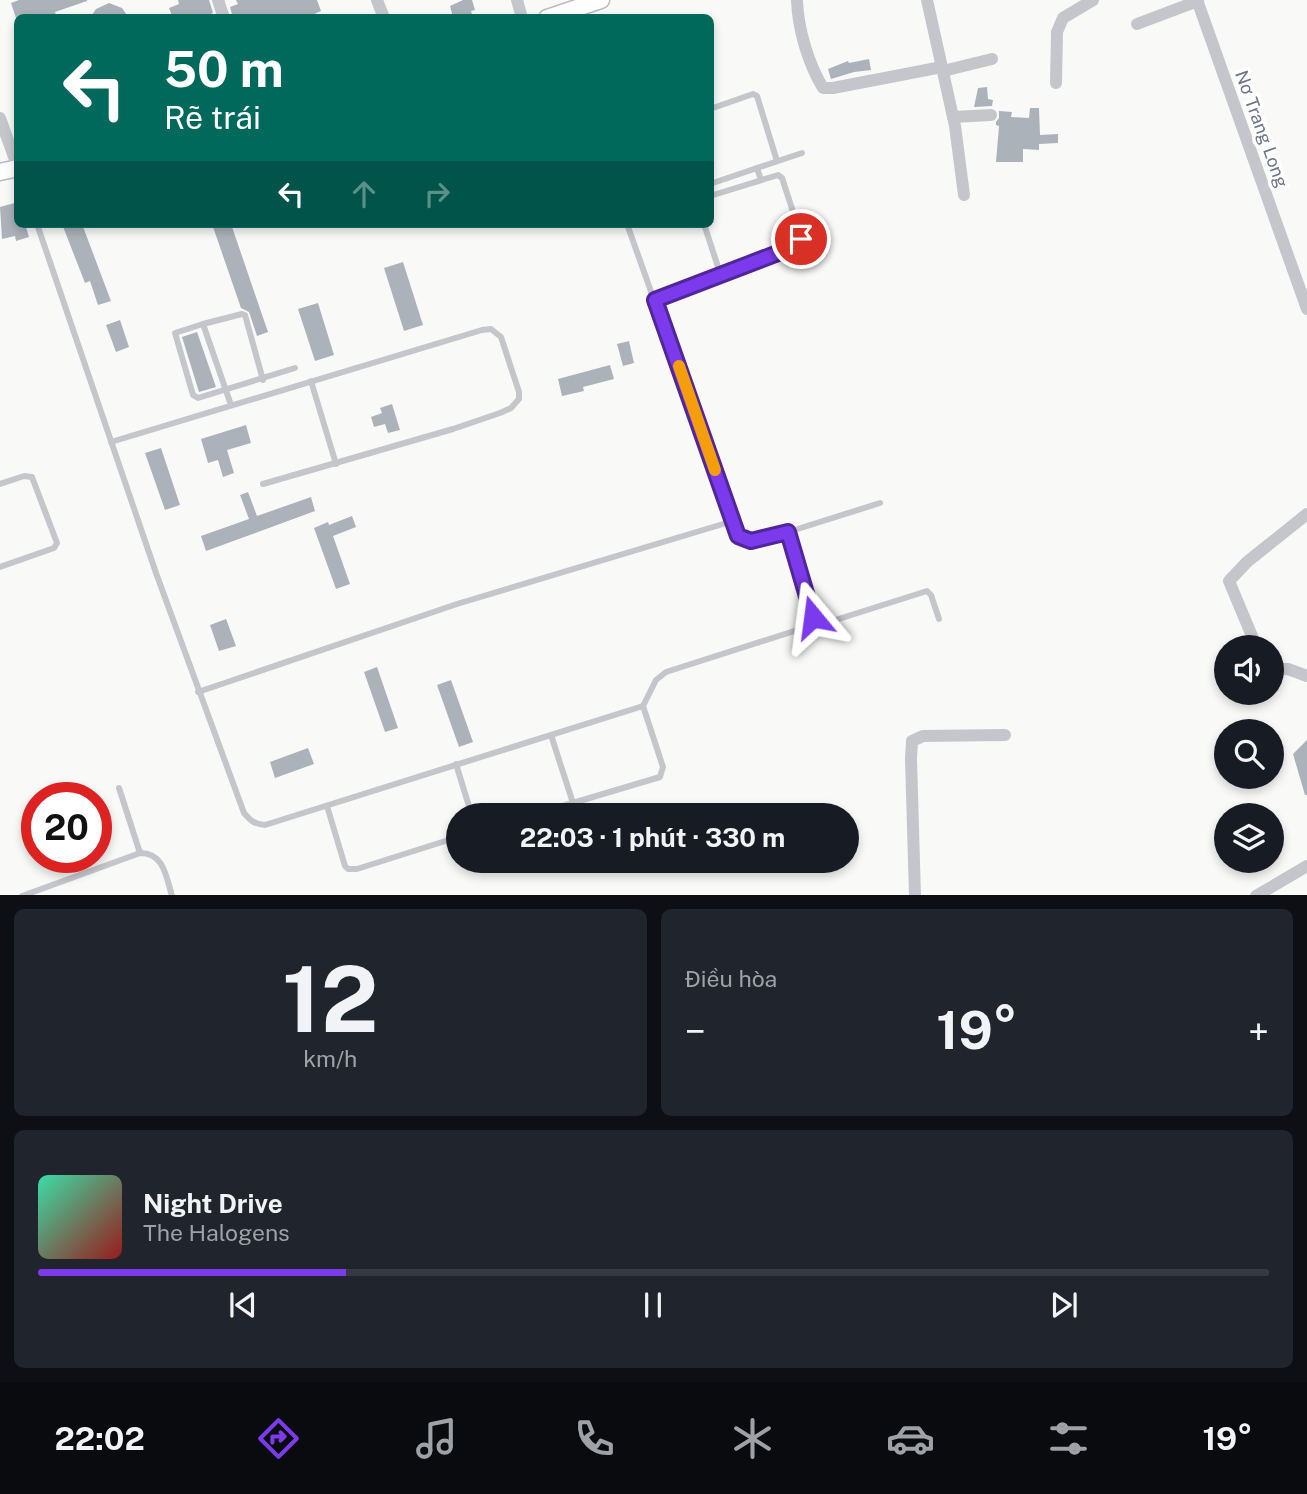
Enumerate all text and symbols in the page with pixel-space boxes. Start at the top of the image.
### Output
text: 50 m [164,40,284,98]
icon: left [49,42,140,133]
street label: Nơ Trang Long [1231,68,1293,190]
text: Rẽ trái [164,99,261,136]
icon: left [272,175,310,213]
icon: ahead [345,175,383,213]
icon: right [418,175,456,213]
pin [771,209,831,269]
icon: arrive [782,220,820,258]
position arrow [776,580,850,654]
map controls [1214,635,1284,873]
button: sound [1214,635,1284,705]
button: search [1214,719,1284,789]
speed limit sign: 20 [21,782,112,873]
button: layers [1214,803,1284,873]
text: 22:03 · 1 phút · 330 m [520,822,785,853]
text: 12 [282,946,379,1052]
text: Điều hòa [685,965,777,992]
text: 19° [936,1000,1017,1061]
text: − [685,1009,706,1054]
text: + [1248,1009,1269,1054]
text: km/h [303,1045,357,1072]
text: Night Drive [143,1188,283,1219]
text: The Halogens [143,1219,290,1246]
icon: previous [224,1286,262,1324]
icon: pause [634,1286,672,1324]
icon: next [1045,1286,1083,1324]
icon: directions [254,1414,303,1463]
icon: music [412,1414,461,1463]
icon: phone [570,1414,619,1463]
icon: climate [728,1414,777,1463]
icon: car [886,1414,935,1463]
icon: filters [1044,1414,1093,1463]
text: 22:02 [55,1420,145,1457]
text: 19° [1202,1420,1252,1457]

